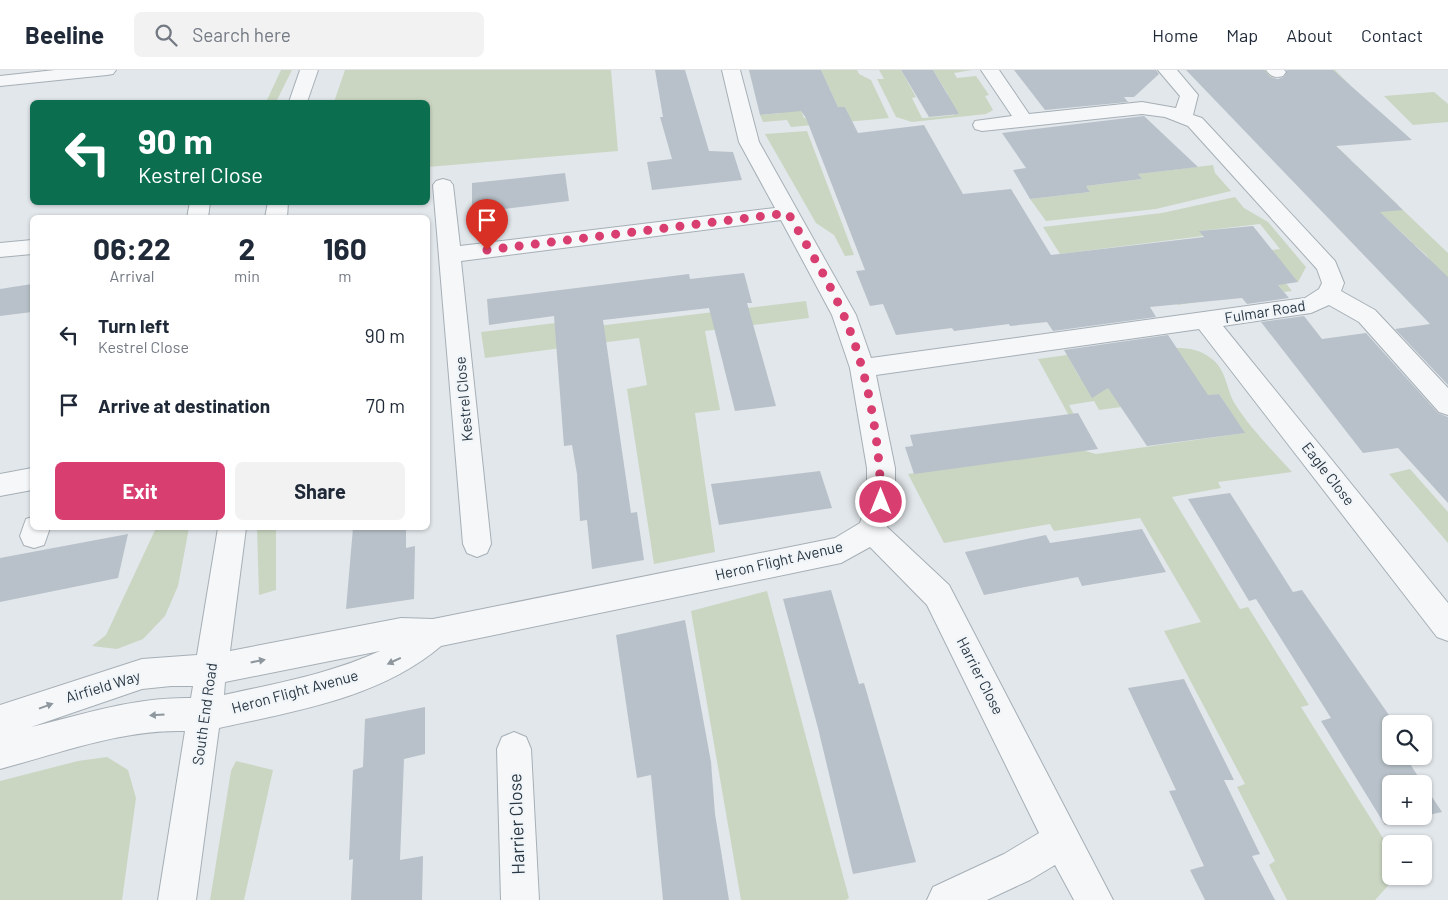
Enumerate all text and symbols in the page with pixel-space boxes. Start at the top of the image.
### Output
search box [134,12,484,57]
text: Beeline [25,20,104,49]
icon: search [152,21,180,49]
text: Search here [192,23,291,46]
text: Home [1152,24,1198,46]
text: Map [1226,24,1258,46]
text: About [1286,24,1333,46]
text: Contact [1361,24,1423,46]
text: 90 m [138,119,213,161]
icon: left [55,120,120,185]
text: Kestrel Close [138,161,263,187]
pin [466,199,508,250]
icon: arrive [473,206,501,234]
text: 06:22 [93,230,171,266]
text: 2 [239,230,255,266]
text: 160 [323,230,367,266]
text: Arrival [110,266,154,285]
text: min [234,266,260,285]
text: m [338,266,352,285]
street label: Fulmar Road [1223,296,1306,326]
text: Turn left [98,314,169,337]
icon: left [55,321,83,349]
text: 90 m [365,324,405,347]
text: Kestrel Close [98,337,189,356]
street label: Kestrel Close [450,356,476,442]
icon: arrive [55,391,83,419]
text: Arrive at destination [98,394,270,417]
text: 70 m [366,394,405,417]
street label: Eagle Close [1299,438,1359,509]
button: Exit [55,462,225,520]
button: Share [235,462,405,520]
position arrow [854,475,906,527]
street label: Heron Flight Avenue [713,537,844,583]
street label: Harrier Close [954,634,1008,717]
one-way arrow [386,656,401,665]
one-way arrow [251,657,267,665]
street label: South End Road [188,662,220,766]
street label: Heron Flight Avenue [229,665,360,717]
street label: Airfield Way [63,666,142,706]
one-way arrow [39,702,54,710]
one-way arrow [148,711,164,719]
map controls [1382,715,1432,885]
button: search [1382,715,1432,765]
street label: Harrier Close [503,773,529,875]
button: + [1382,775,1432,825]
button: − [1382,835,1432,885]

